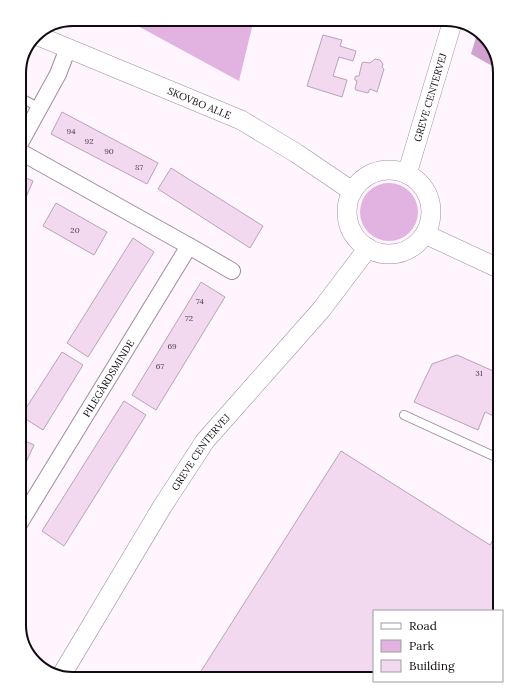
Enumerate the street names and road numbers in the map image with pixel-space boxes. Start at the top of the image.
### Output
street label: GREVE CENTERVEJ [411,51,449,143]
street label: SKOVBO ALLE [166,84,233,122]
street label: PILEGÅRDSMINDE [80,337,137,419]
street label: GREVE CENTERVEJ [168,411,233,493]

